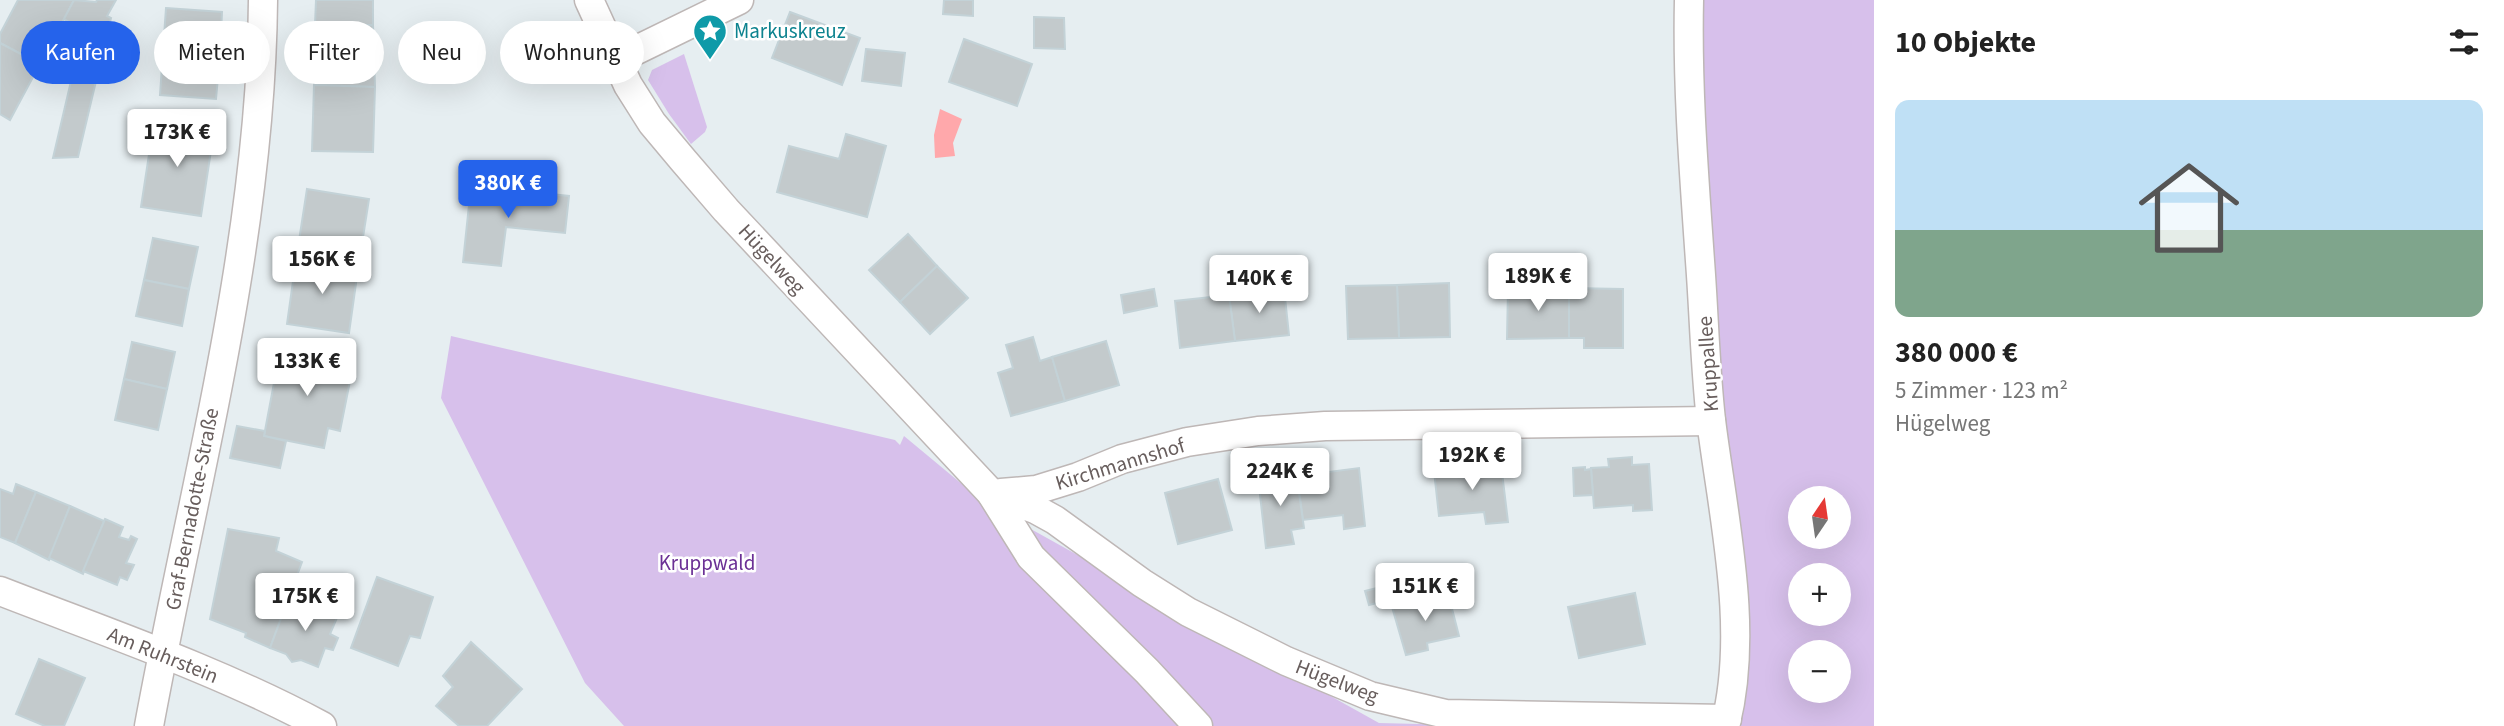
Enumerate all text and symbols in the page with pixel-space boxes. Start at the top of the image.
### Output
place icon: Markuskreuz [691,12,729,61]
place label: Markuskreuz [734,16,846,46]
chip: Kaufen [21,21,140,84]
chip: Mieten [154,21,270,84]
chip: Filter [284,21,384,84]
chip: Neu [398,21,486,84]
chip: Wohnung [500,21,644,84]
text: 10 Objekte [1895,21,2036,64]
icon: filters [2445,23,2483,61]
pin: 173K € [120,110,234,169]
text: 173K € [143,115,211,148]
icon: home [2126,145,2252,271]
pin: 380K € [451,160,565,220]
text: 380K € [474,166,542,199]
street label: Hügelweg [731,217,813,301]
pin: 156K € [265,236,379,296]
text: 156K € [288,242,356,275]
pin: 189K € [1481,254,1595,313]
pin: 140K € [1202,256,1316,315]
text: 189K € [1504,259,1572,292]
text: 140K € [1225,261,1293,294]
street label: Kruppallee [1690,315,1726,413]
text: 380 000 € [1895,331,2018,374]
pin: 133K € [250,338,364,398]
text: 133K € [273,344,341,377]
text: 5 Zimmer · 123 m² [1895,374,2068,407]
street label: Graf-Bernadotte-Straße [158,405,226,613]
text: Hügelweg [1895,407,1990,440]
street label: Kirchmannshof [1052,430,1189,498]
pin: 192K € [1415,433,1529,492]
text: 192K € [1438,438,1506,471]
pin: 224K € [1223,448,1337,508]
text: 224K € [1246,454,1314,487]
north arrow [1788,486,1852,550]
map controls [1788,486,1851,703]
park label: Kruppwald [659,548,755,578]
button: + [1788,563,1851,626]
pin: 151K € [1368,564,1482,623]
text: 151K € [1391,569,1459,602]
pin: 175K € [248,574,362,633]
text: 175K € [271,579,339,612]
street label: Am Ruhrstein [103,619,223,691]
button: − [1788,640,1851,703]
street label: Hügelweg [1291,651,1383,711]

